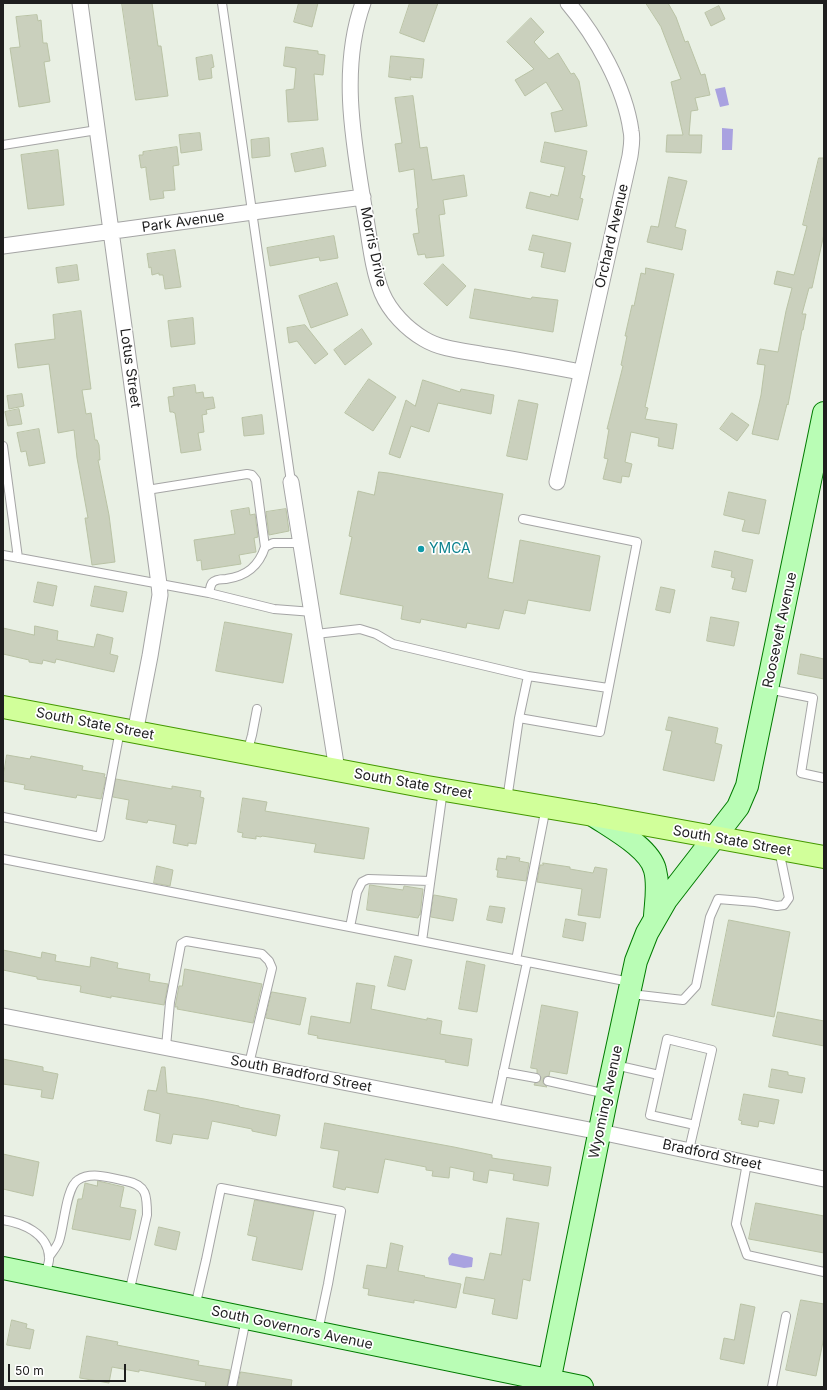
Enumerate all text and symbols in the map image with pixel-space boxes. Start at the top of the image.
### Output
street label: Orchard Avenue [592,182,632,290]
street label: Morris Drive [356,205,390,289]
street label: Park Avenue [141,208,225,236]
street label: Lotus Street [116,327,144,409]
place label: YMCA [429,541,471,557]
marker: YMCA [416,544,426,554]
street label: Roosevelt Avenue [760,571,800,689]
street label: South State Street [35,704,155,744]
street label: South State Street [352,765,474,803]
street label: South State Street [671,822,793,860]
street label: Wyoming Avenue [586,1044,626,1160]
street label: South Bradford Street [229,1052,373,1096]
street label: Bradford Street [661,1136,763,1174]
street label: South Governors Avenue [210,1303,374,1353]
scale bar [10,1356,128,1382]
text: 50 m [15,1363,44,1378]

